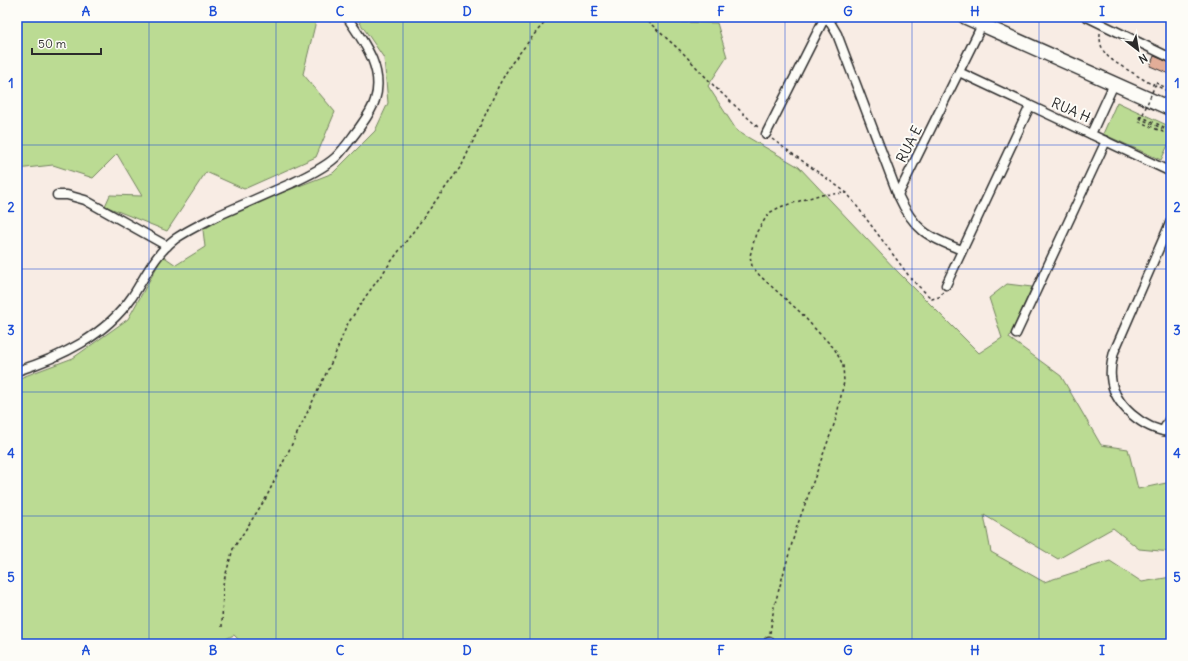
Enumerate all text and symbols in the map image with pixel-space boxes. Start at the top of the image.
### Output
text: A [82,3,91,20]
text: B [209,3,218,20]
text: C [336,3,345,20]
text: D [462,3,472,20]
text: E [590,3,598,20]
text: F [717,3,725,20]
text: G [843,3,853,20]
text: H [970,3,980,20]
text: I [1099,3,1105,20]
scale bar [32,30,101,56]
north arrow [1118,30,1158,70]
text: 50 m [38,36,67,51]
text: N [1136,51,1150,67]
text: 1 [8,75,14,92]
text: 1 [1174,75,1180,92]
street label: RUA H [1049,93,1093,127]
street label: RUA E [892,123,926,165]
text: 2 [7,199,15,216]
text: 2 [1173,199,1181,216]
text: 3 [7,322,15,339]
text: 3 [1173,322,1181,339]
text: 4 [7,445,15,462]
text: 4 [1173,445,1181,462]
text: 5 [7,569,15,586]
text: 5 [1173,569,1181,586]
text: A [82,642,91,659]
text: B [209,642,218,659]
text: C [336,642,345,659]
text: D [462,642,472,659]
text: E [590,642,598,659]
text: F [717,642,725,659]
text: G [843,642,853,659]
text: H [970,642,980,659]
text: I [1099,642,1105,659]

